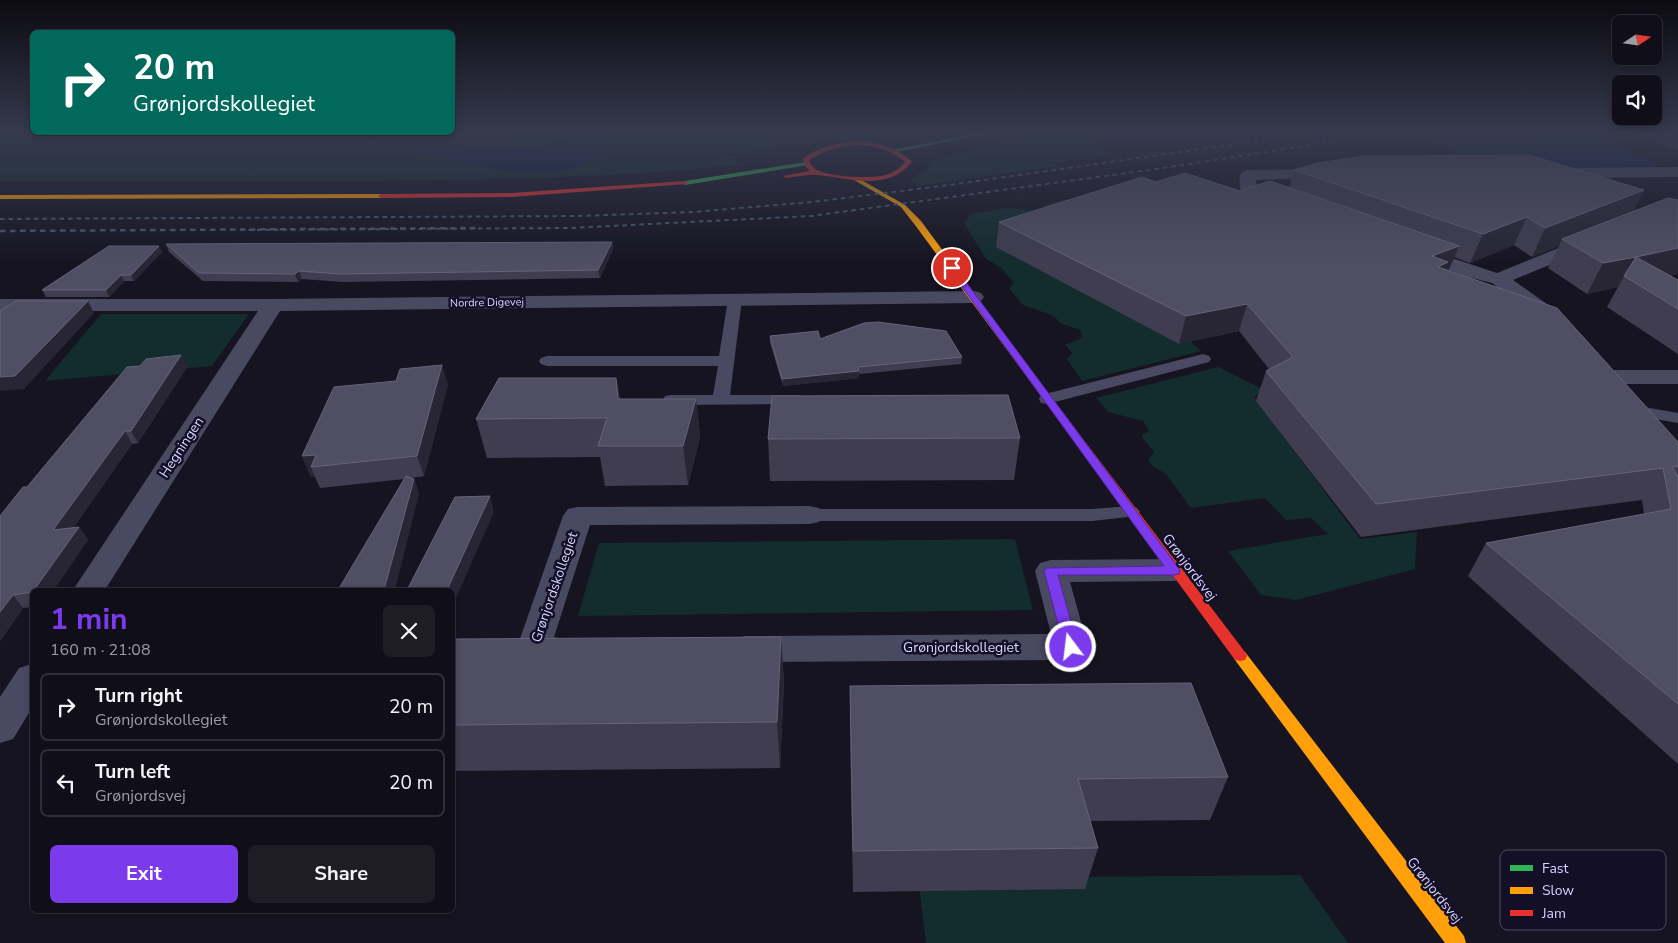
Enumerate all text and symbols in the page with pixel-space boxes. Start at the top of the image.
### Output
north arrow [1612,15,1662,65]
map controls [1612,15,1662,125]
text: 20 m [133,44,215,91]
icon: right [50,50,115,115]
button: sound [1612,75,1662,125]
text: Grønjordskollegiet [133,89,315,119]
pin [931,247,973,289]
icon: arrive [938,254,966,282]
street label: Nordre Digevej [450,294,524,311]
street label: Hegningen [155,413,208,481]
street label: Grønjordskollegiet [527,529,582,645]
street label: Grønjordsvej [1158,530,1221,605]
text: 1 min [50,599,128,640]
button: close [383,605,435,657]
position arrow [1044,620,1096,672]
street label: Grønjordskollegiet [903,638,1019,657]
text: 160 m · 21:08 [50,639,151,661]
text: Turn right [95,683,182,709]
icon: right [52,693,80,721]
text: 20 m [389,694,433,720]
text: Grønjordskollegiet [95,709,227,731]
text: Turn left [95,759,170,785]
icon: left [52,769,80,797]
text: 20 m [389,770,433,796]
text: Grønjordsvej [95,785,186,807]
button: Exit [50,845,238,903]
button: Share [248,845,435,903]
legend [1500,850,1666,930]
street label: Grønjordsvej [1403,853,1467,927]
text: Fast [1542,859,1568,878]
text: Slow [1542,881,1574,900]
text: Jam [1541,904,1566,923]

